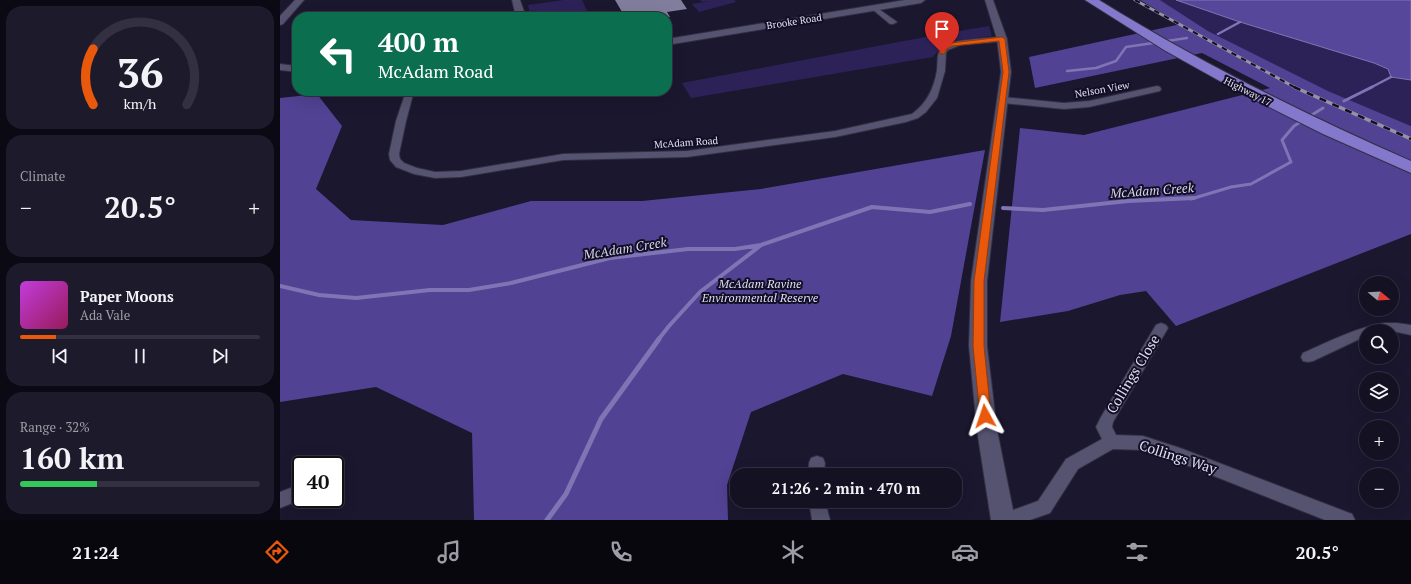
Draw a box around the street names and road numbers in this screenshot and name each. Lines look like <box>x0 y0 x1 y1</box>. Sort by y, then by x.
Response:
street label: Brooke Road <box>765 11 823 32</box>
street label: Highway 17 <box>1222 74 1274 109</box>
street label: Nelson View <box>1074 78 1131 101</box>
street label: McAdam Road <box>654 134 719 151</box>
street label: Collings Close <box>1102 331 1163 416</box>
street label: Collings Way <box>1137 435 1220 478</box>

